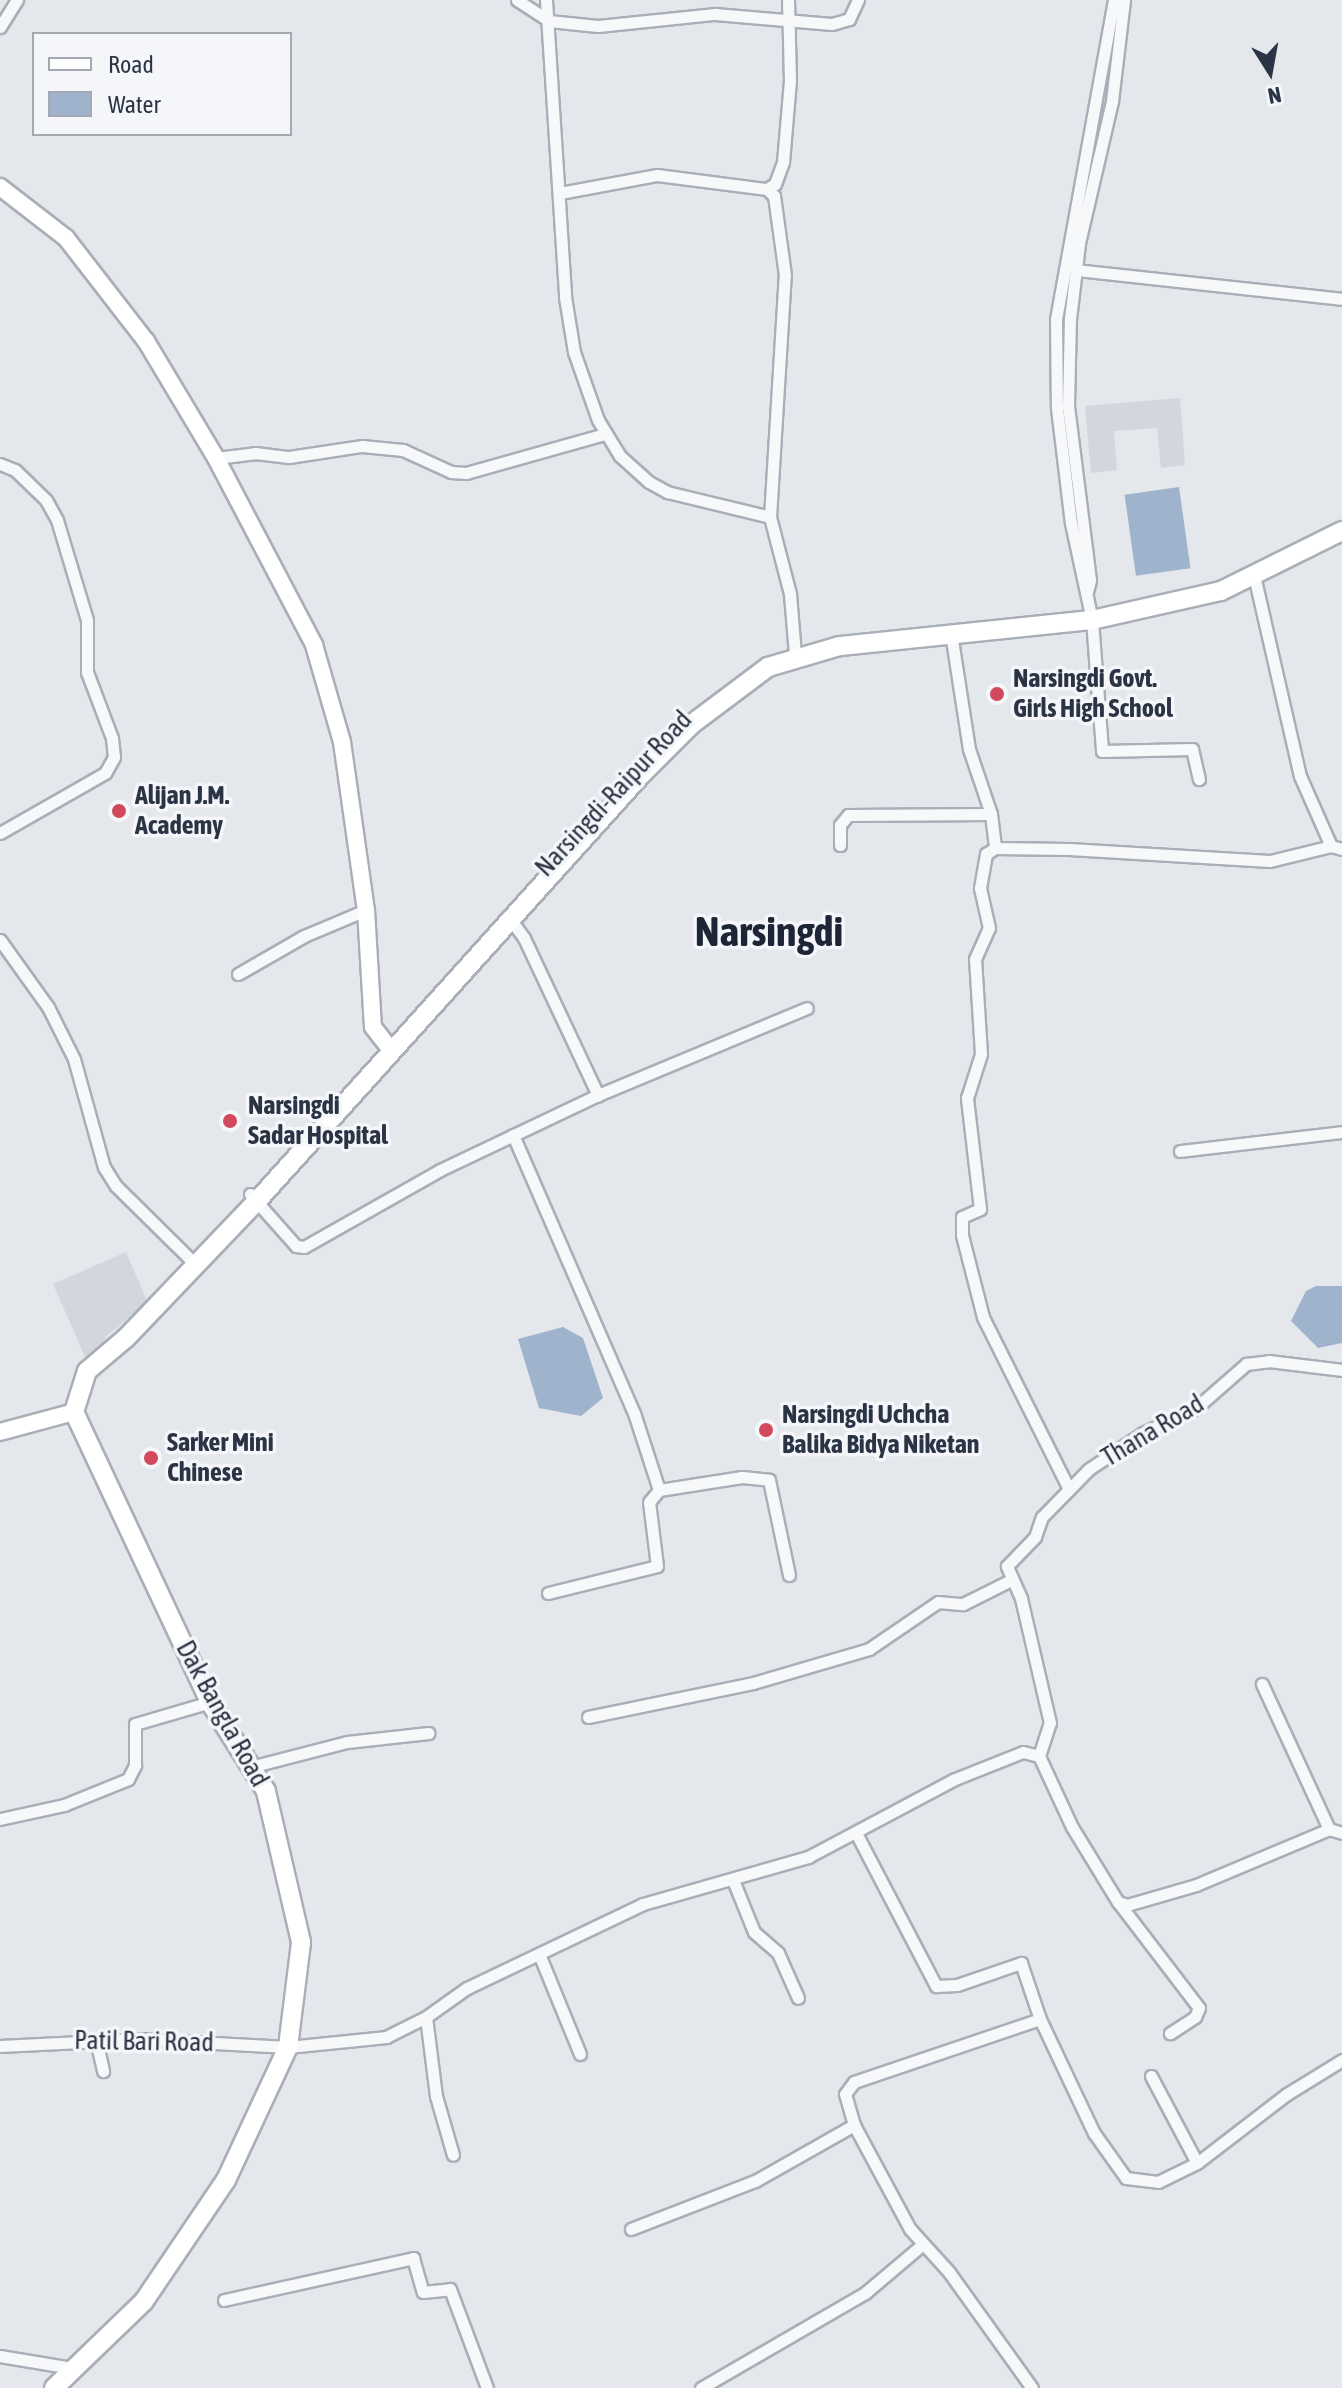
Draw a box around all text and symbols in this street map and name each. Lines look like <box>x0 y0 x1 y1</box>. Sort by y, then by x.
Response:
legend <box>32 32 292 136</box>
north arrow <box>1230 32 1310 112</box>
text: Road <box>108 51 154 78</box>
text: N <box>1266 82 1283 110</box>
text: Water <box>108 91 161 118</box>
place label: Narsingdi Govt. Girls High School <box>1013 663 1173 724</box>
marker: Narsingdi Govt. Girls High School <box>988 685 1006 703</box>
street label: Narsingdi-Raipur Road <box>529 705 699 883</box>
place label: Alijan J.M. Academy <box>135 780 229 842</box>
marker: Alijan J.M. Academy <box>110 802 128 820</box>
district label: Narsingdi <box>695 906 843 956</box>
place label: Narsingdi Sadar Hospital <box>248 1090 388 1152</box>
marker: Narsingdi Sadar Hospital <box>219 1110 241 1132</box>
street label: Thana Road <box>1096 1388 1210 1474</box>
place label: Narsingdi Uchcha Balika Bidya Niketan <box>782 1399 979 1460</box>
marker: Narsingdi Uchcha Balika Bidya Niketan <box>757 1421 775 1439</box>
place label: Sarker Mini Chinese <box>167 1427 274 1488</box>
marker: Sarker Mini Chinese <box>142 1449 160 1467</box>
street label: Dak Bangla Road <box>169 1636 275 1792</box>
street label: Patil Bari Road <box>74 2025 214 2059</box>

